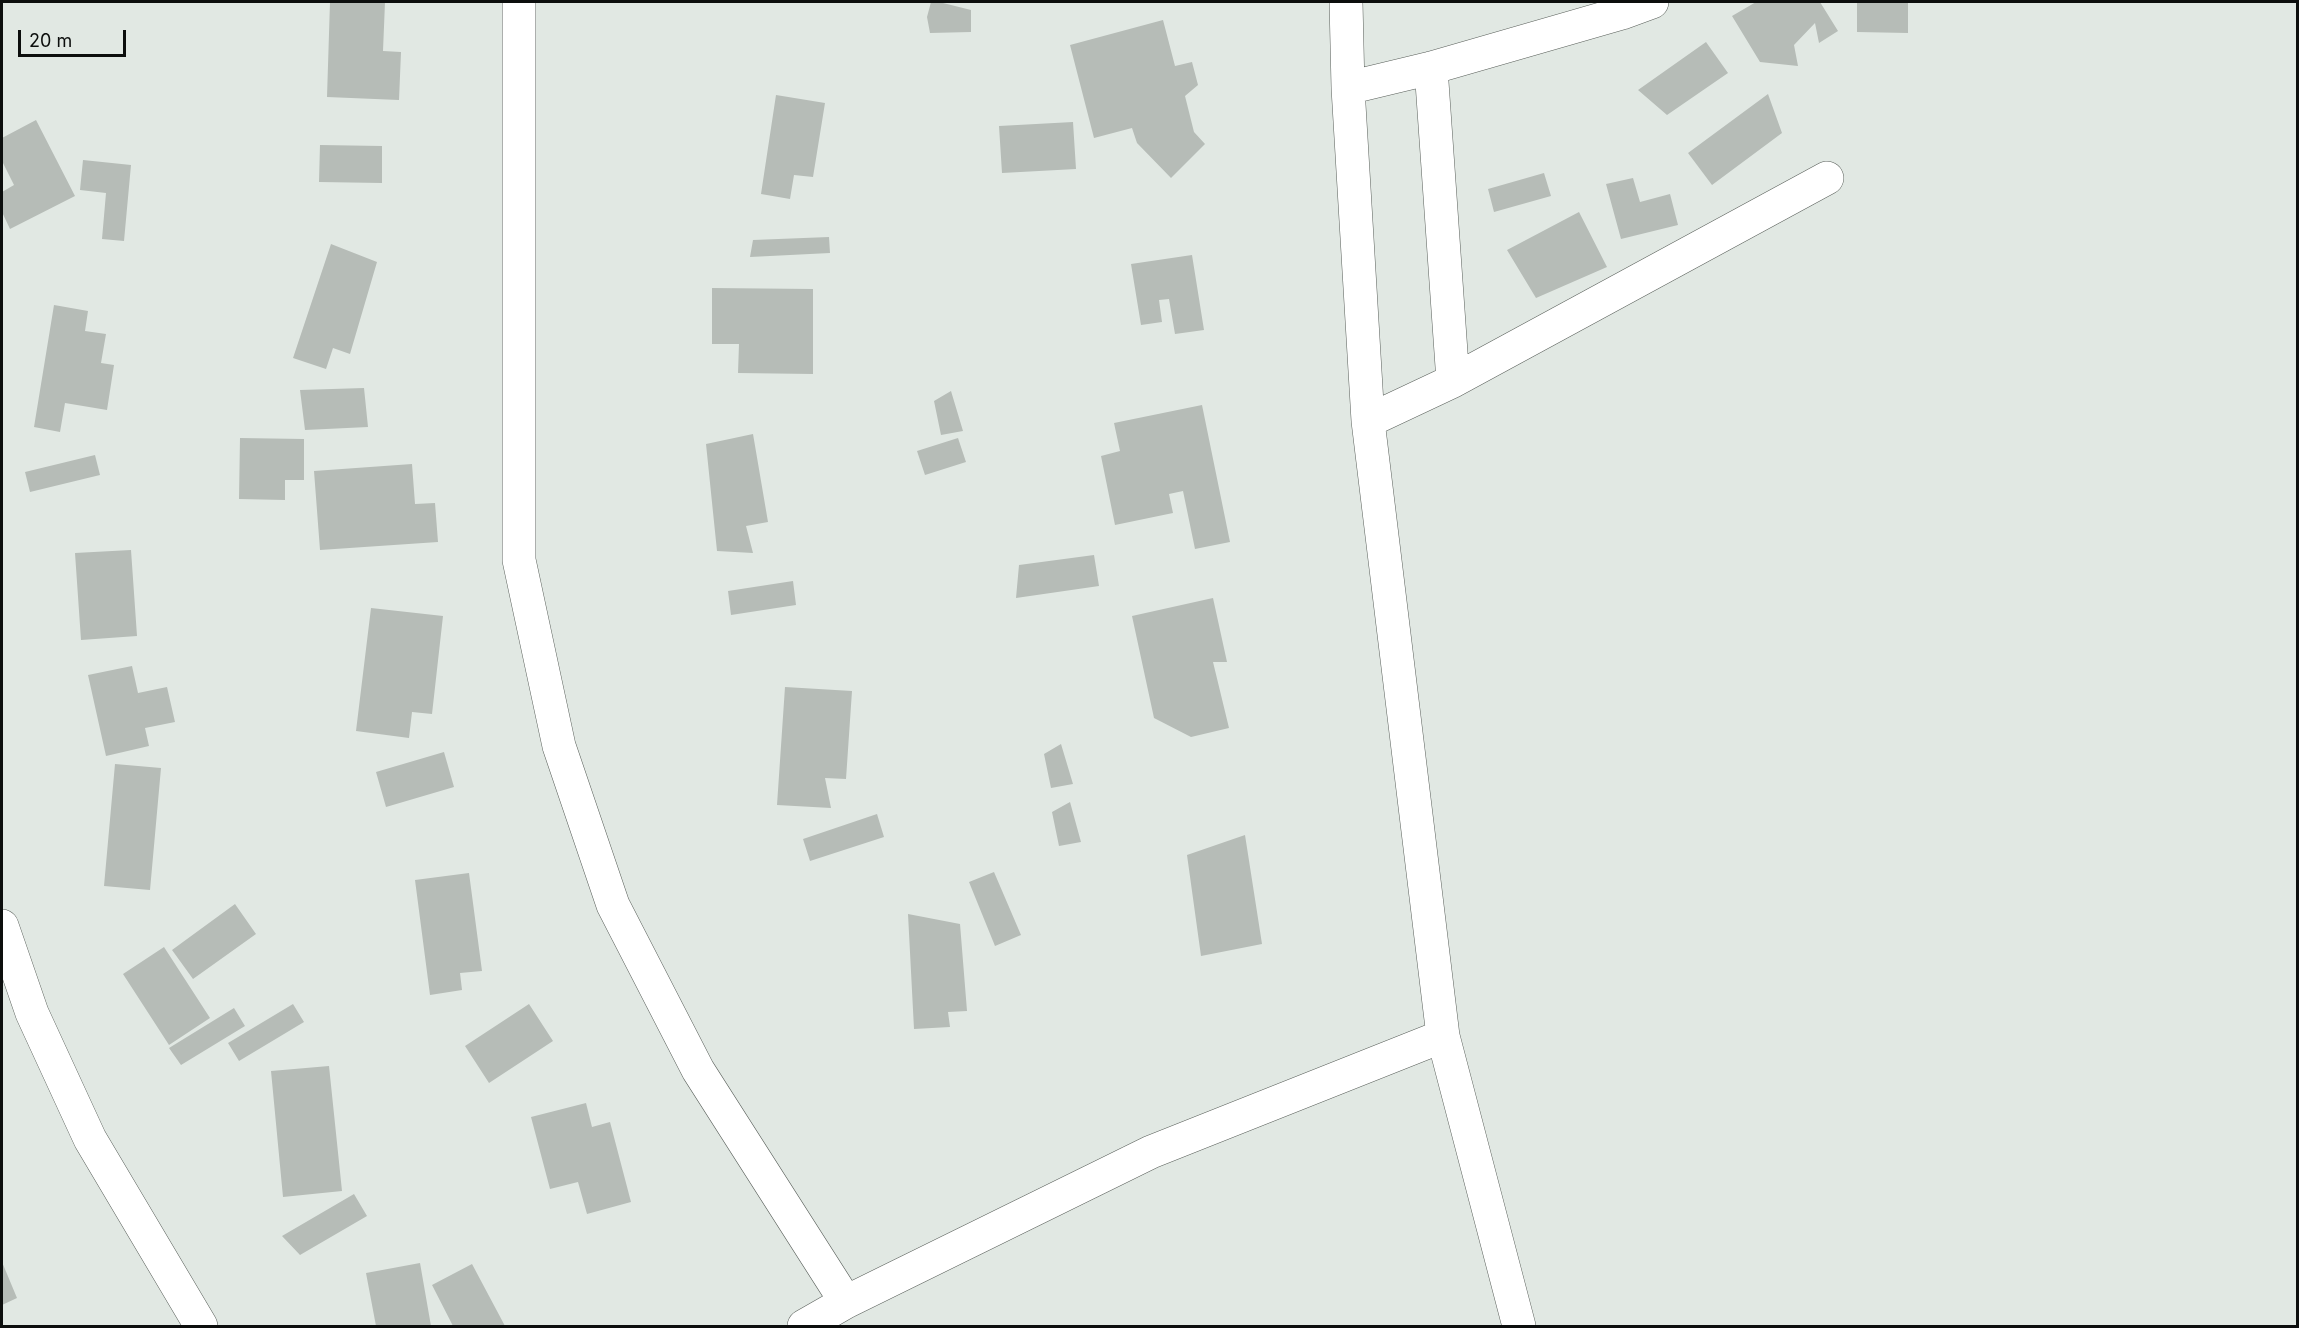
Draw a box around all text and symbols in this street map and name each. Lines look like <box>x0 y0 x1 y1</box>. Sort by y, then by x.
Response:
scale bar <box>21 18 129 56</box>
text: 20 m <box>29 30 72 51</box>

